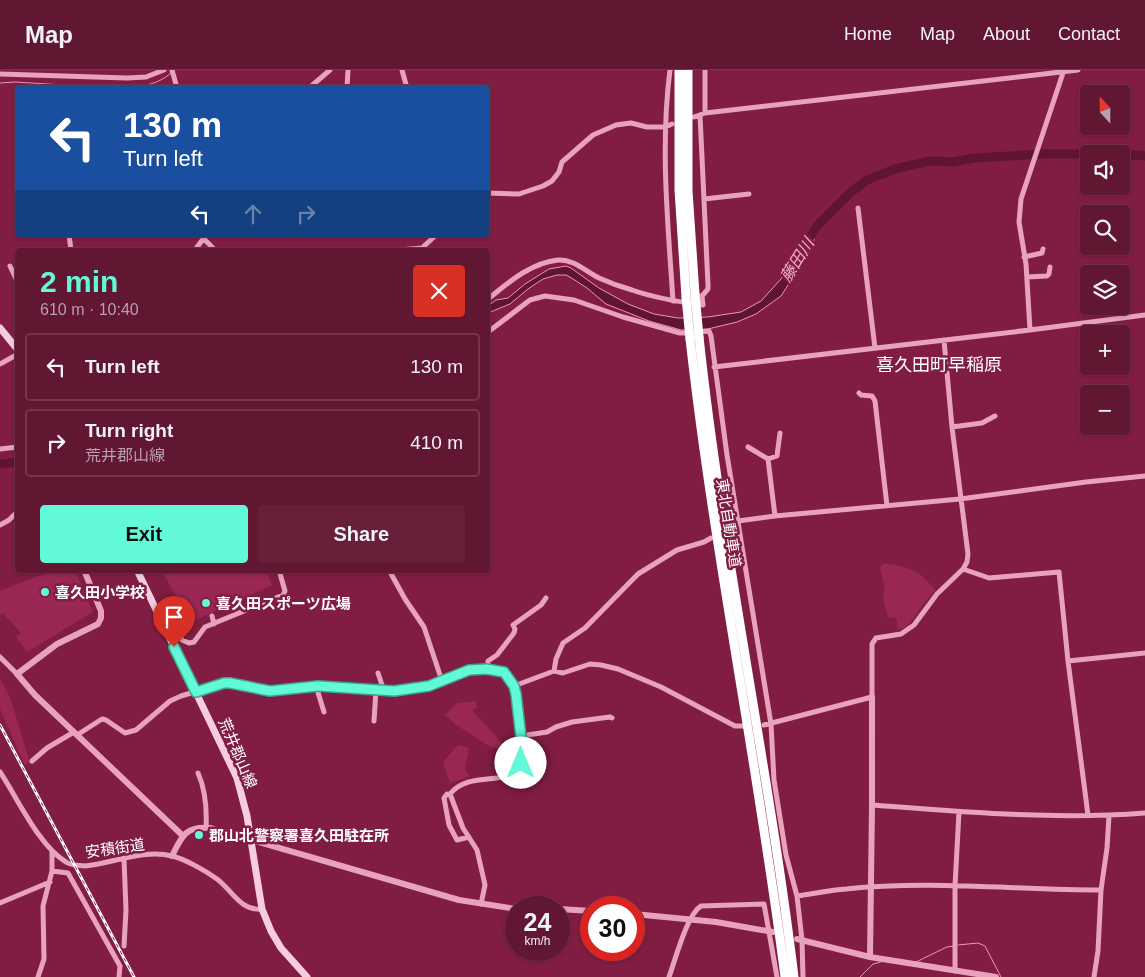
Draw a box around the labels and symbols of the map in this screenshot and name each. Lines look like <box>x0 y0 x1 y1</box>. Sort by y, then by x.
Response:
north arrow <box>1080 85 1130 135</box>
water label: 藤田川 <box>777 233 818 285</box>
district label: 喜久田町早稲原 <box>876 355 1002 375</box>
street label: 東北自動車道 <box>714 477 744 569</box>
place label: 喜久田小学校 <box>55 584 145 601</box>
marker: 喜久田小学校 <box>39 586 51 598</box>
place label: 喜久田スポーツ広場 <box>216 595 351 612</box>
pin <box>153 596 195 647</box>
marker: 喜久田スポーツ広場 <box>200 597 212 609</box>
street label: 荒井郡山線 <box>216 715 260 791</box>
position arrow <box>494 736 546 788</box>
place label: 郡山北警察署喜久田駐在所 <box>209 827 389 844</box>
marker: 郡山北警察署喜久田駐在所 <box>193 829 205 841</box>
street label: 安積街道 <box>84 835 146 861</box>
speed limit sign: 30 <box>580 896 645 961</box>

